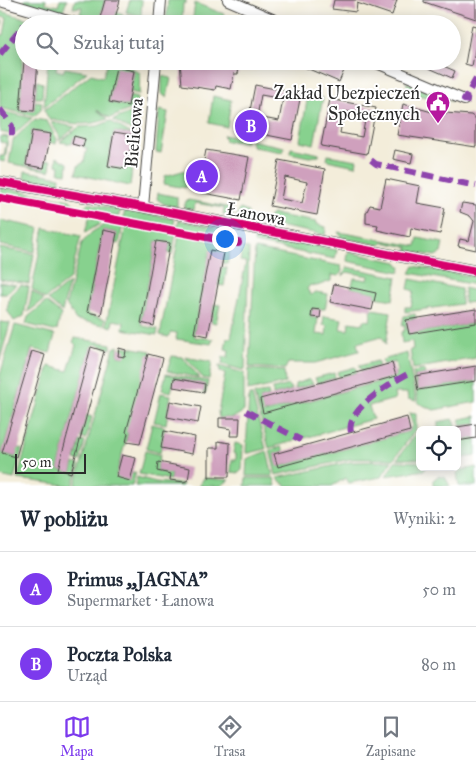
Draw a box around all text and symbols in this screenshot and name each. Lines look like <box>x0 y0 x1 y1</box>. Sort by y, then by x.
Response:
search box <box>15 15 461 70</box>
icon: search <box>33 29 61 57</box>
text: Szukaj tutaj <box>73 31 165 54</box>
place label: Zakład Ubezpieczeń Społecznych <box>274 82 420 125</box>
public building icon: Zakład Ubezpieczeń Społecznych <box>425 90 451 124</box>
street label: Bielicowa <box>120 97 148 169</box>
pin: B <box>235 107 267 145</box>
pin: A <box>186 157 218 195</box>
street label: Łanowa <box>225 198 287 231</box>
your location <box>212 226 238 252</box>
map controls <box>416 426 461 471</box>
button: locate <box>416 426 461 471</box>
scale bar <box>15 451 86 474</box>
text: 50 m <box>22 454 51 471</box>
text: W pobliżu <box>20 506 108 532</box>
text: Wyniki: 2 <box>393 509 456 528</box>
text: Primus ,,JAGNA" <box>67 568 208 591</box>
text: A <box>31 580 41 599</box>
text: 50 m <box>422 580 456 599</box>
text: Supermarket · Łanowa <box>67 591 214 610</box>
text: Poczta Polska <box>67 643 172 666</box>
text: B <box>31 655 41 674</box>
text: 80 m <box>421 655 456 674</box>
text: Urząd <box>67 666 107 685</box>
tab: Mapa <box>60 713 93 760</box>
tab: Trasa <box>214 713 245 760</box>
tab: Zapisane <box>366 713 416 760</box>

